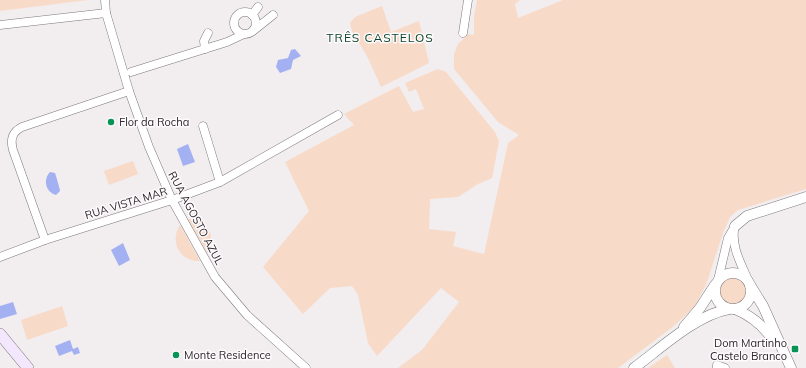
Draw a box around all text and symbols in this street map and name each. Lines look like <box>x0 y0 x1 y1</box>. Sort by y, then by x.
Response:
district label: TRÊS CASTELOS <box>326 30 434 45</box>
place label: Flor da Rocha <box>119 115 189 129</box>
marker: Flor da Rocha <box>106 117 116 127</box>
street label: RUA AGOSTO AZUL <box>165 169 227 267</box>
street label: RUA VISTA MAR <box>83 184 169 222</box>
place label: Dom Martinho Castelo Branco <box>710 336 787 363</box>
marker: Dom Martinho Castelo Branco <box>790 344 800 354</box>
place label: Monte Residence <box>184 348 271 362</box>
marker: Monte Residence <box>171 350 181 360</box>

